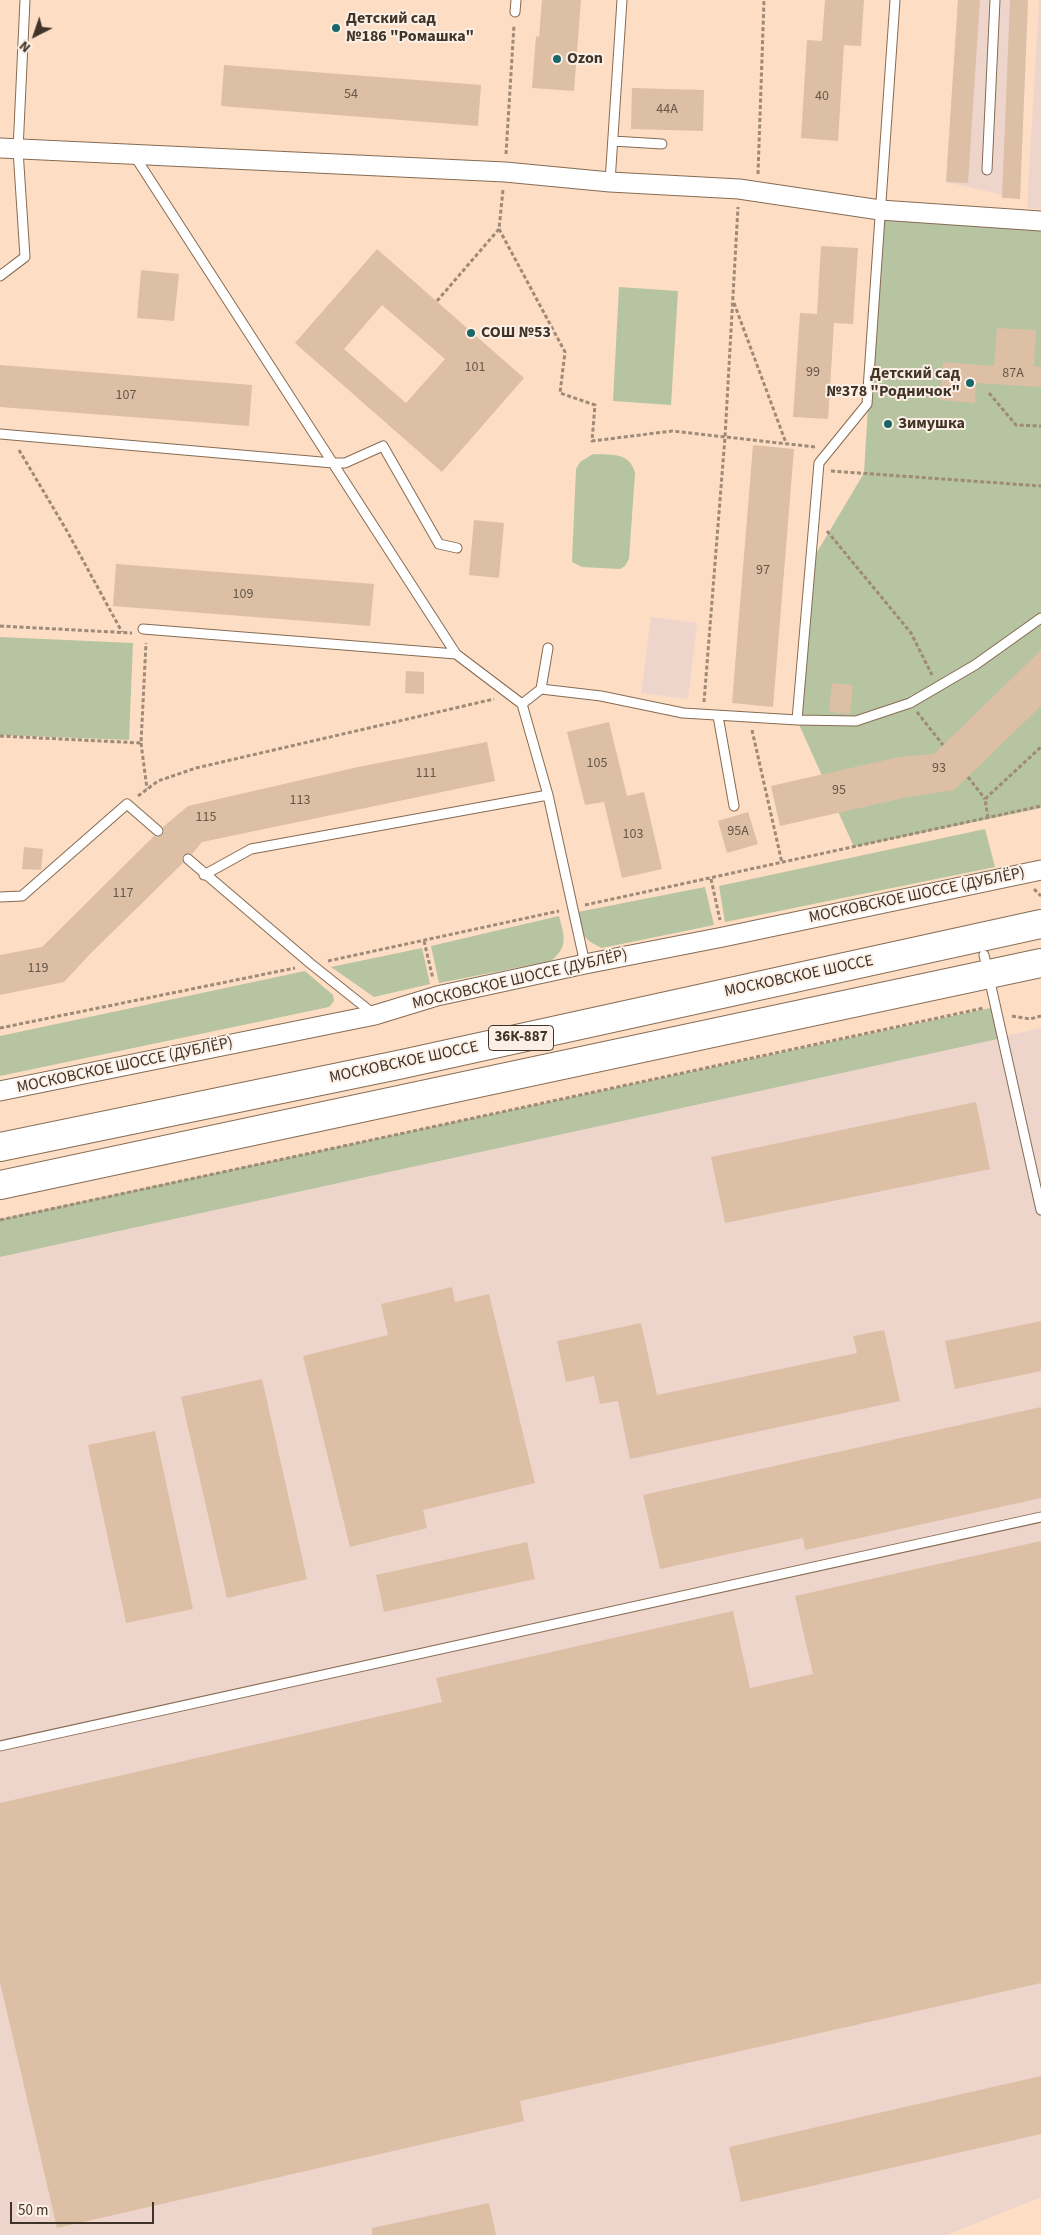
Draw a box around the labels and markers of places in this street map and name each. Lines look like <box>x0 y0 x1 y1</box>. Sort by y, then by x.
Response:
place label: Детский сад №186 "Ромашка" <box>346 9 474 47</box>
marker: Детский сад №186 "Ромашка" <box>330 22 342 34</box>
place label: Ozon <box>567 49 603 69</box>
marker: Ozon <box>551 53 563 65</box>
place label: СОШ №53 <box>481 323 551 343</box>
marker: СОШ №53 <box>465 327 477 339</box>
place label: Детский сад №378 "Родничок" <box>826 364 960 402</box>
marker: Детский сад №378 "Родничок" <box>964 377 976 389</box>
place label: Зимушка <box>898 414 965 434</box>
marker: Зимушка <box>882 418 894 430</box>

